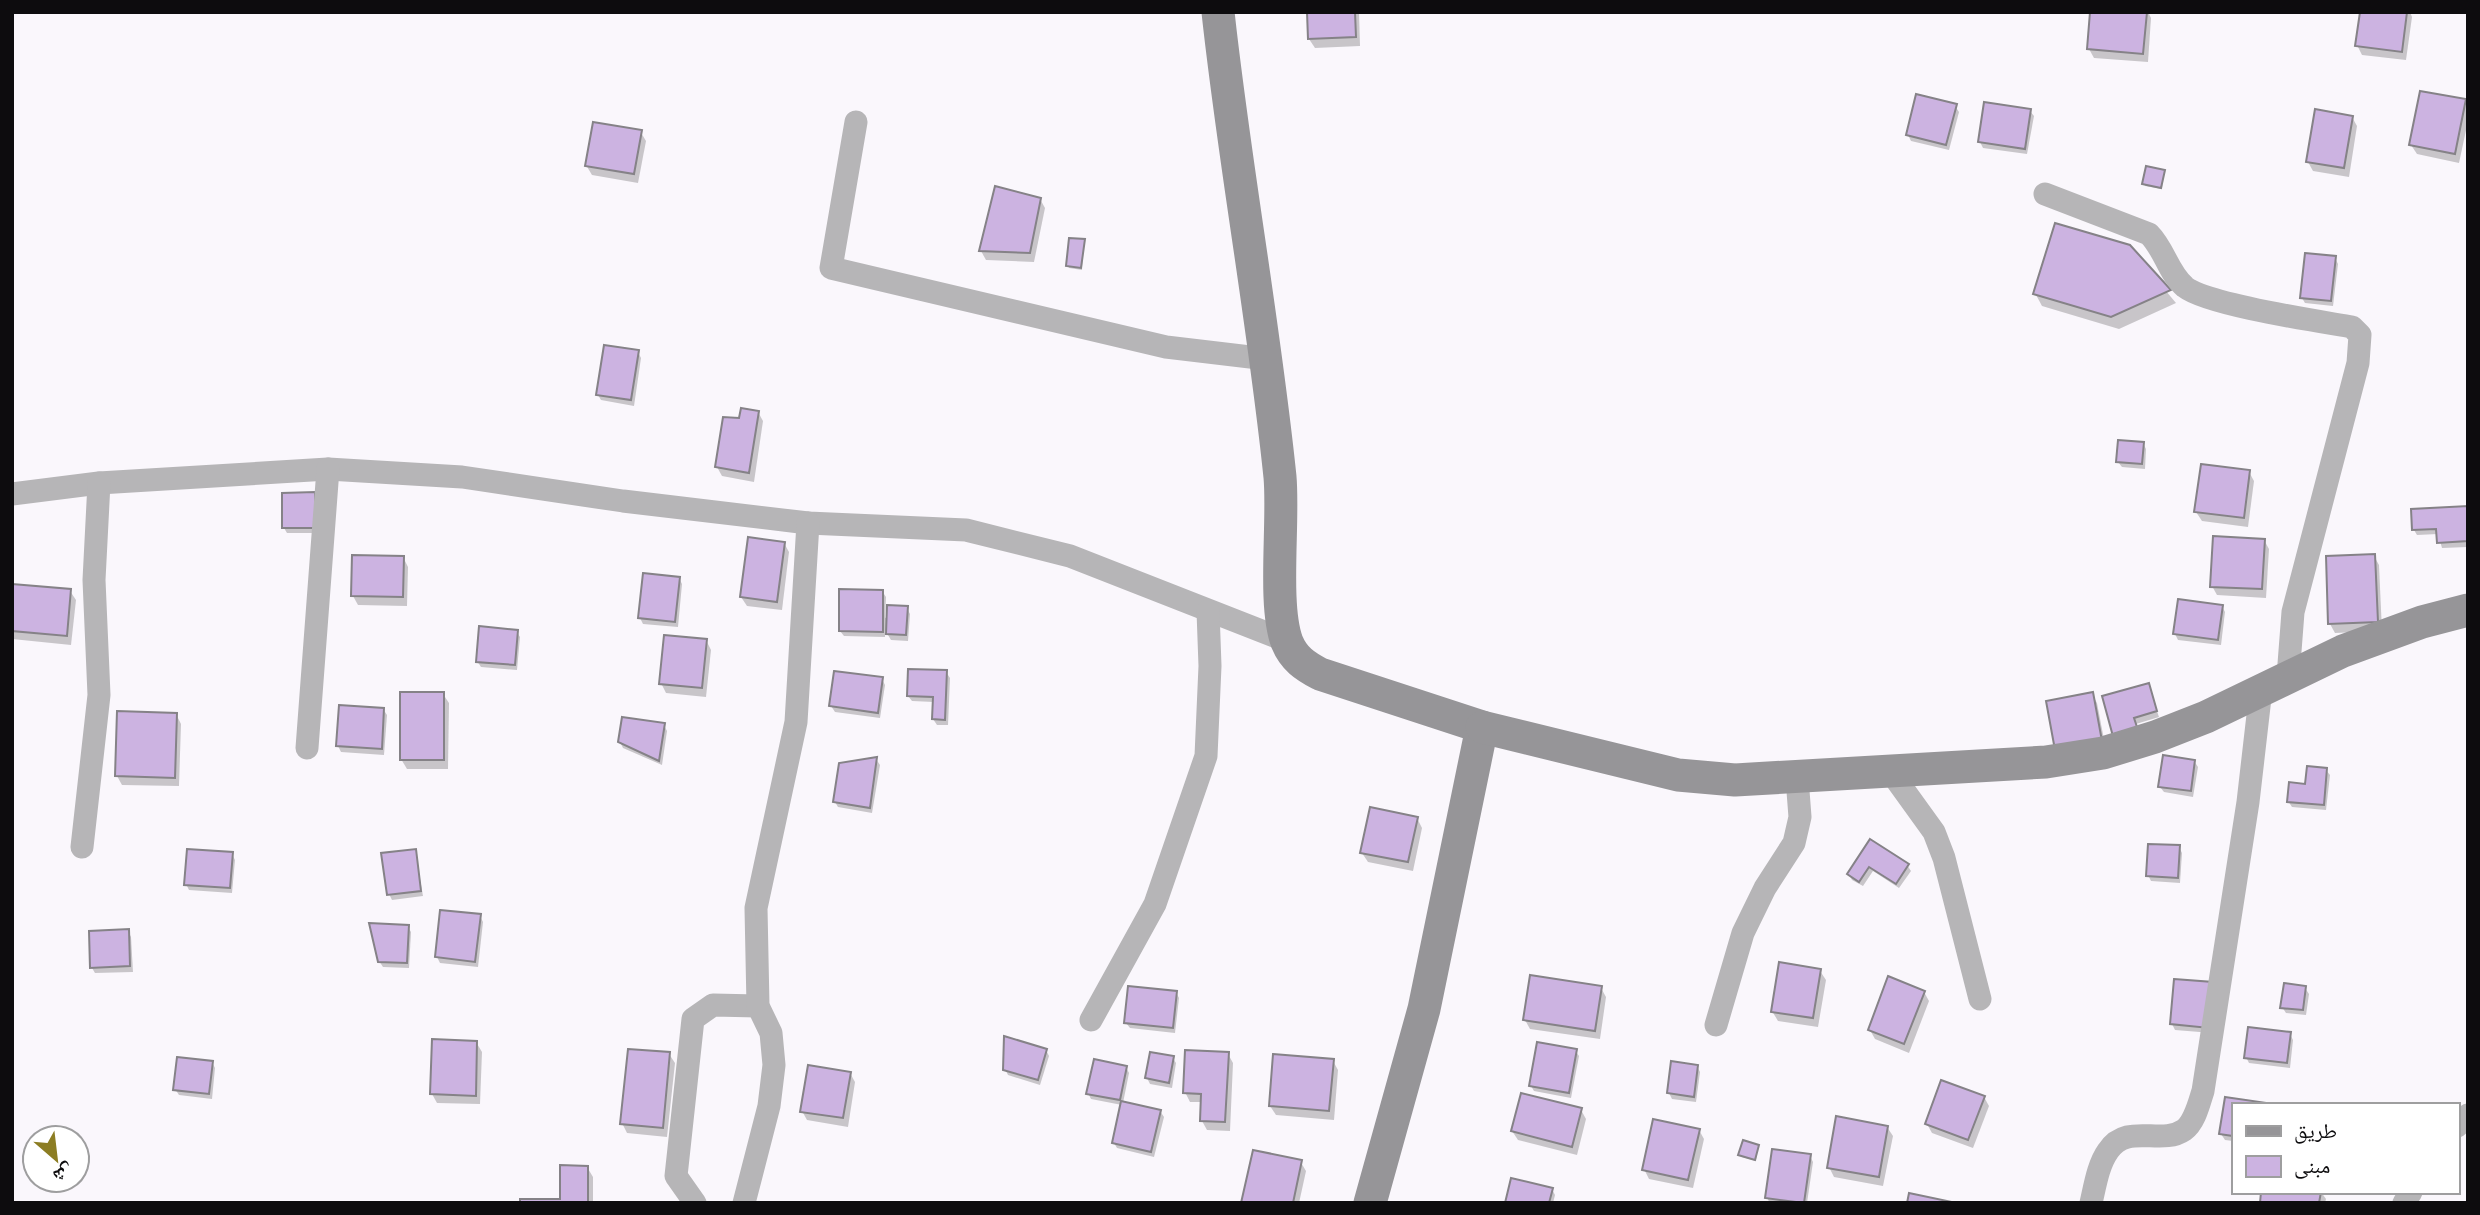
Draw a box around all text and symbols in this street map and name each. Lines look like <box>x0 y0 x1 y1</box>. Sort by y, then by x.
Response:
legend <box>2232 1103 2459 1194</box>
text: طريق <box>2294 1116 2337 1146</box>
north arrow <box>21 1124 91 1194</box>
text: مبنى <box>2294 1151 2330 1181</box>
text: ش <box>49 1157 79 1190</box>

